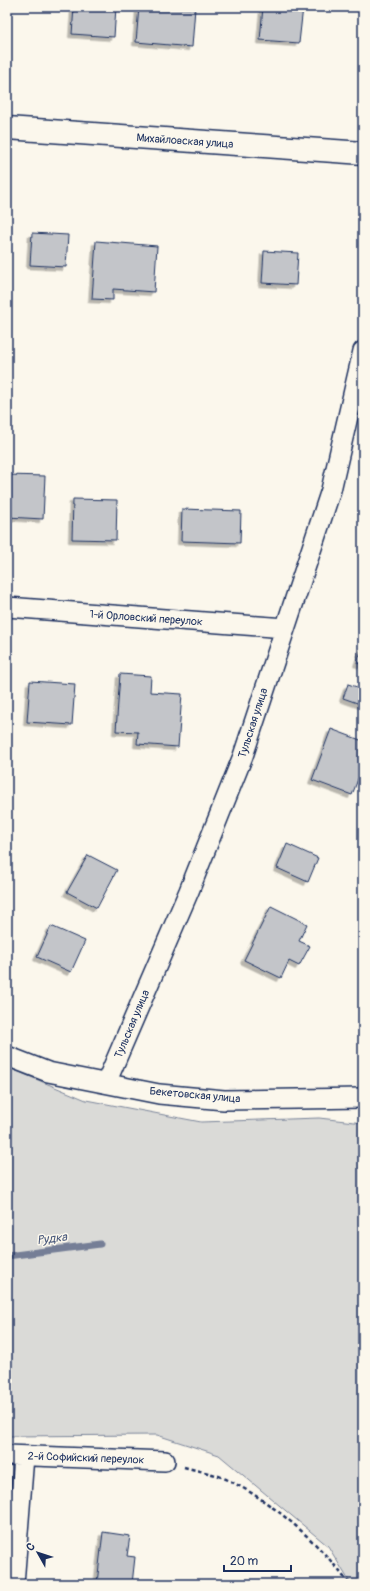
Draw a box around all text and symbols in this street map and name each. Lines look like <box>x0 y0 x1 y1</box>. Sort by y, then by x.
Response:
street label: Михайловская улица <box>136 131 234 151</box>
street label: 1-й Орловский переулок <box>89 608 203 628</box>
street label: Тульская улица <box>236 686 270 760</box>
street label: Тульская улица <box>112 988 152 1060</box>
street label: Бекетовская улица <box>149 1085 241 1105</box>
water label: Рудка <box>36 1230 69 1248</box>
street label: 2-й Софийский переулок <box>27 1449 145 1467</box>
north arrow <box>18 1533 58 1573</box>
text: С <box>23 1540 38 1554</box>
scale bar <box>224 1547 291 1573</box>
text: 20 m <box>230 1554 259 1569</box>

